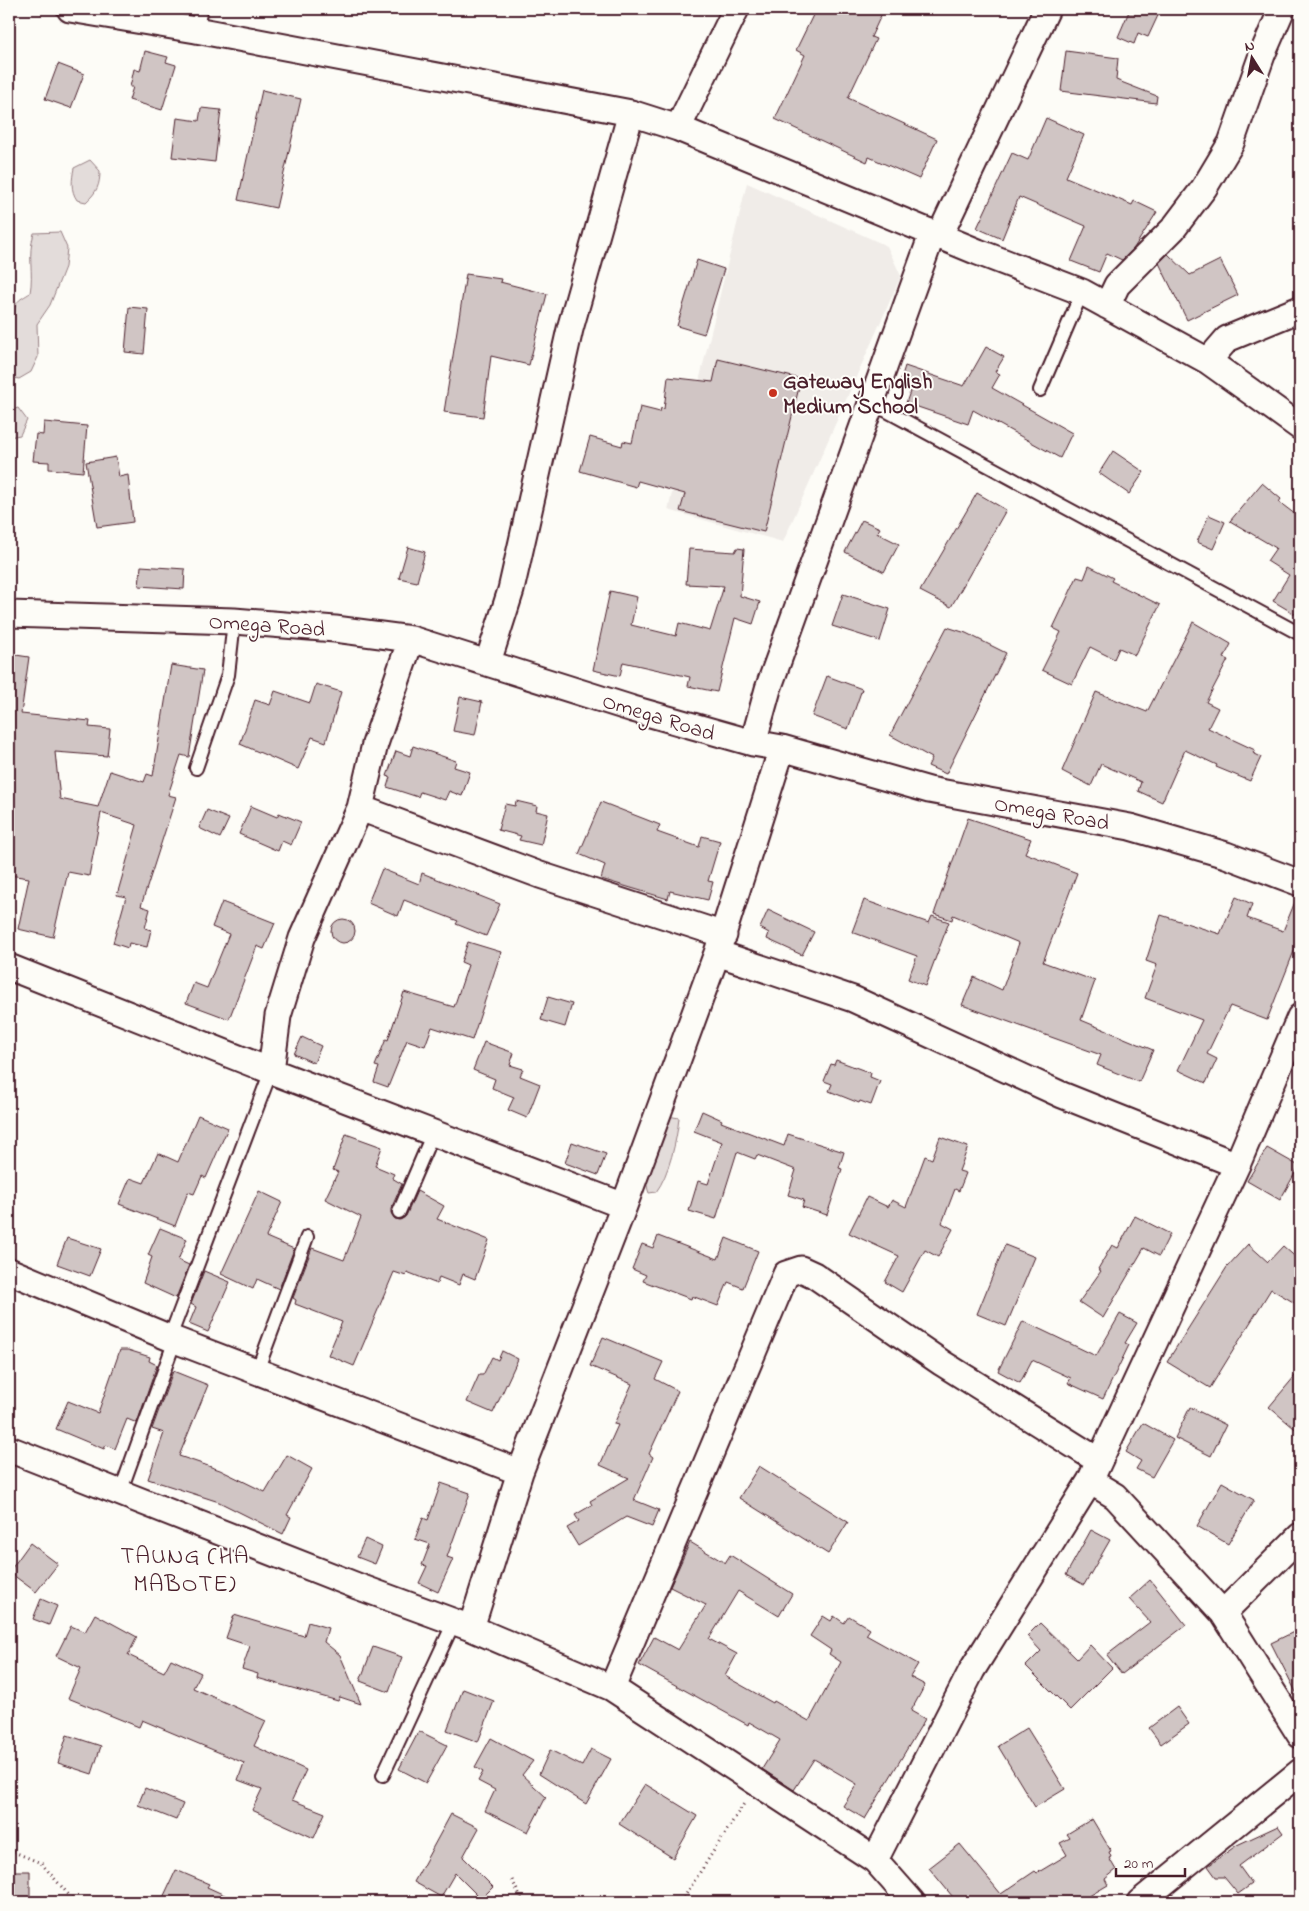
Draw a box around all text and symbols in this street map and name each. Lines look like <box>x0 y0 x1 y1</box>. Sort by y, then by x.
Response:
north arrow <box>1226 32 1276 82</box>
text: N <box>1243 36 1256 58</box>
place label: Gateway English Medium School <box>783 367 932 424</box>
marker: Gateway English Medium School <box>767 387 779 399</box>
street label: Omega Road <box>207 607 326 648</box>
street label: Omega Road <box>597 687 719 752</box>
street label: Omega Road <box>991 789 1112 842</box>
district label: TAUNG (HA MABOTE) <box>121 1540 249 1603</box>
scale bar <box>1116 1846 1185 1878</box>
text: 20 m <box>1124 1853 1154 1875</box>

